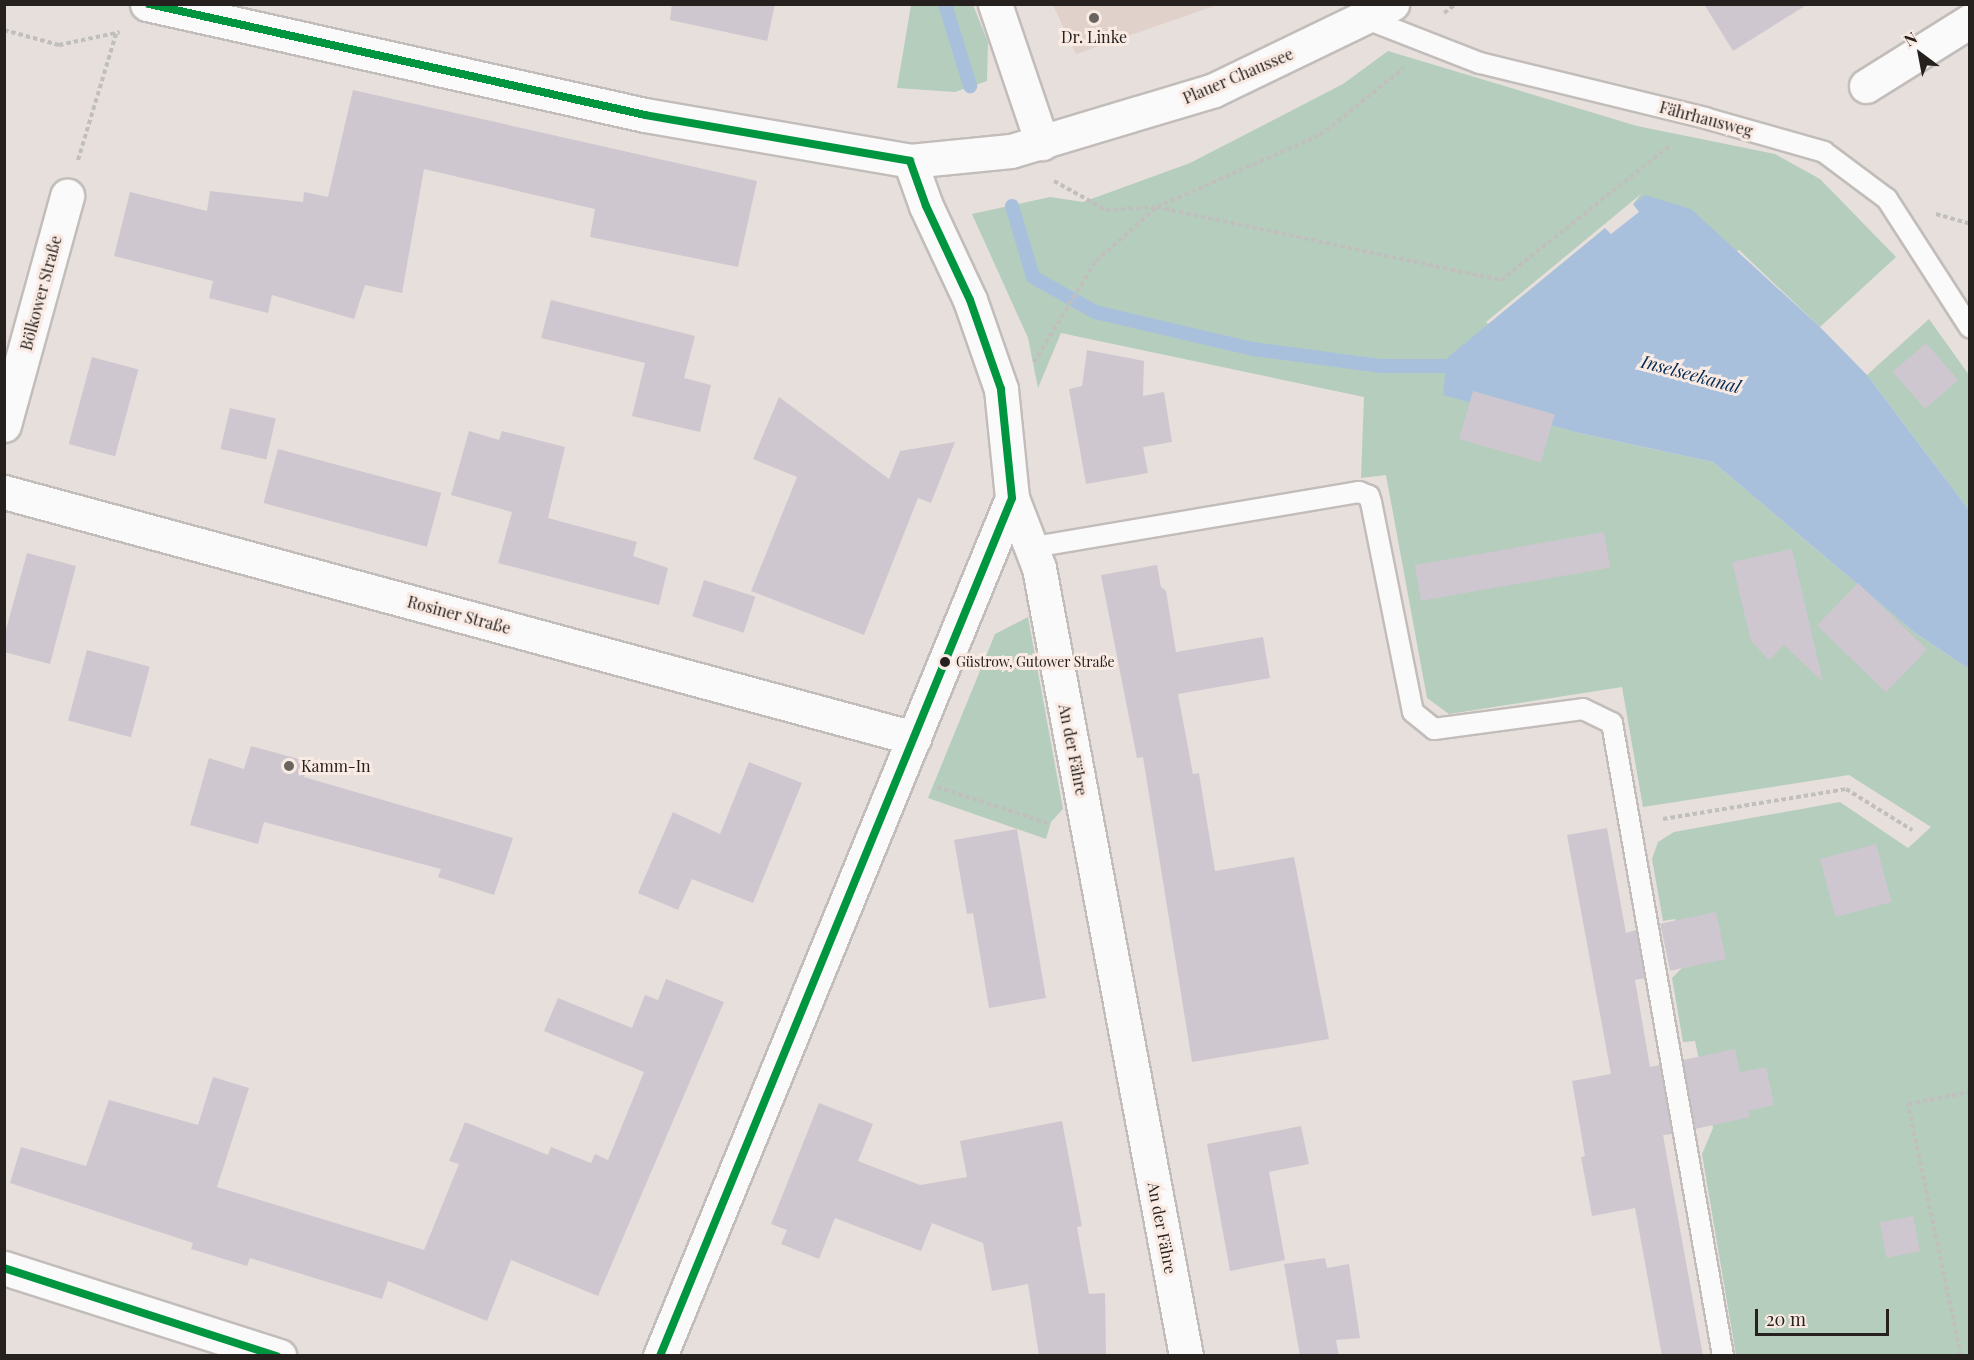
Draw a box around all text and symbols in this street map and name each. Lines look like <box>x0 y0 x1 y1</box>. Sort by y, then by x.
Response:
marker: Dr. Linke <box>1087 11 1101 25</box>
north arrow <box>1890 24 1950 84</box>
text: N <box>1900 26 1921 50</box>
place label: Dr. Linke <box>1061 27 1127 47</box>
street label: Plauer Chaussee <box>1180 44 1296 108</box>
street label: Fährhausweg <box>1657 97 1755 141</box>
street label: Bölkower Straße <box>16 233 66 353</box>
water label: Inselseekanal <box>1639 350 1743 398</box>
street label: Rosiner Straße <box>405 592 513 638</box>
place label: Güstrow, Gutower Straße <box>956 654 1115 670</box>
marker: Güstrow, Gutower Straße <box>939 656 951 668</box>
street label: An der Fähre <box>1055 702 1091 798</box>
place label: Kamm-In <box>301 756 371 776</box>
marker: Kamm-In <box>282 759 296 773</box>
street label: An der Fähre <box>1144 1180 1180 1276</box>
scale bar <box>1758 1297 1892 1335</box>
text: 20 m <box>1766 1307 1806 1331</box>

